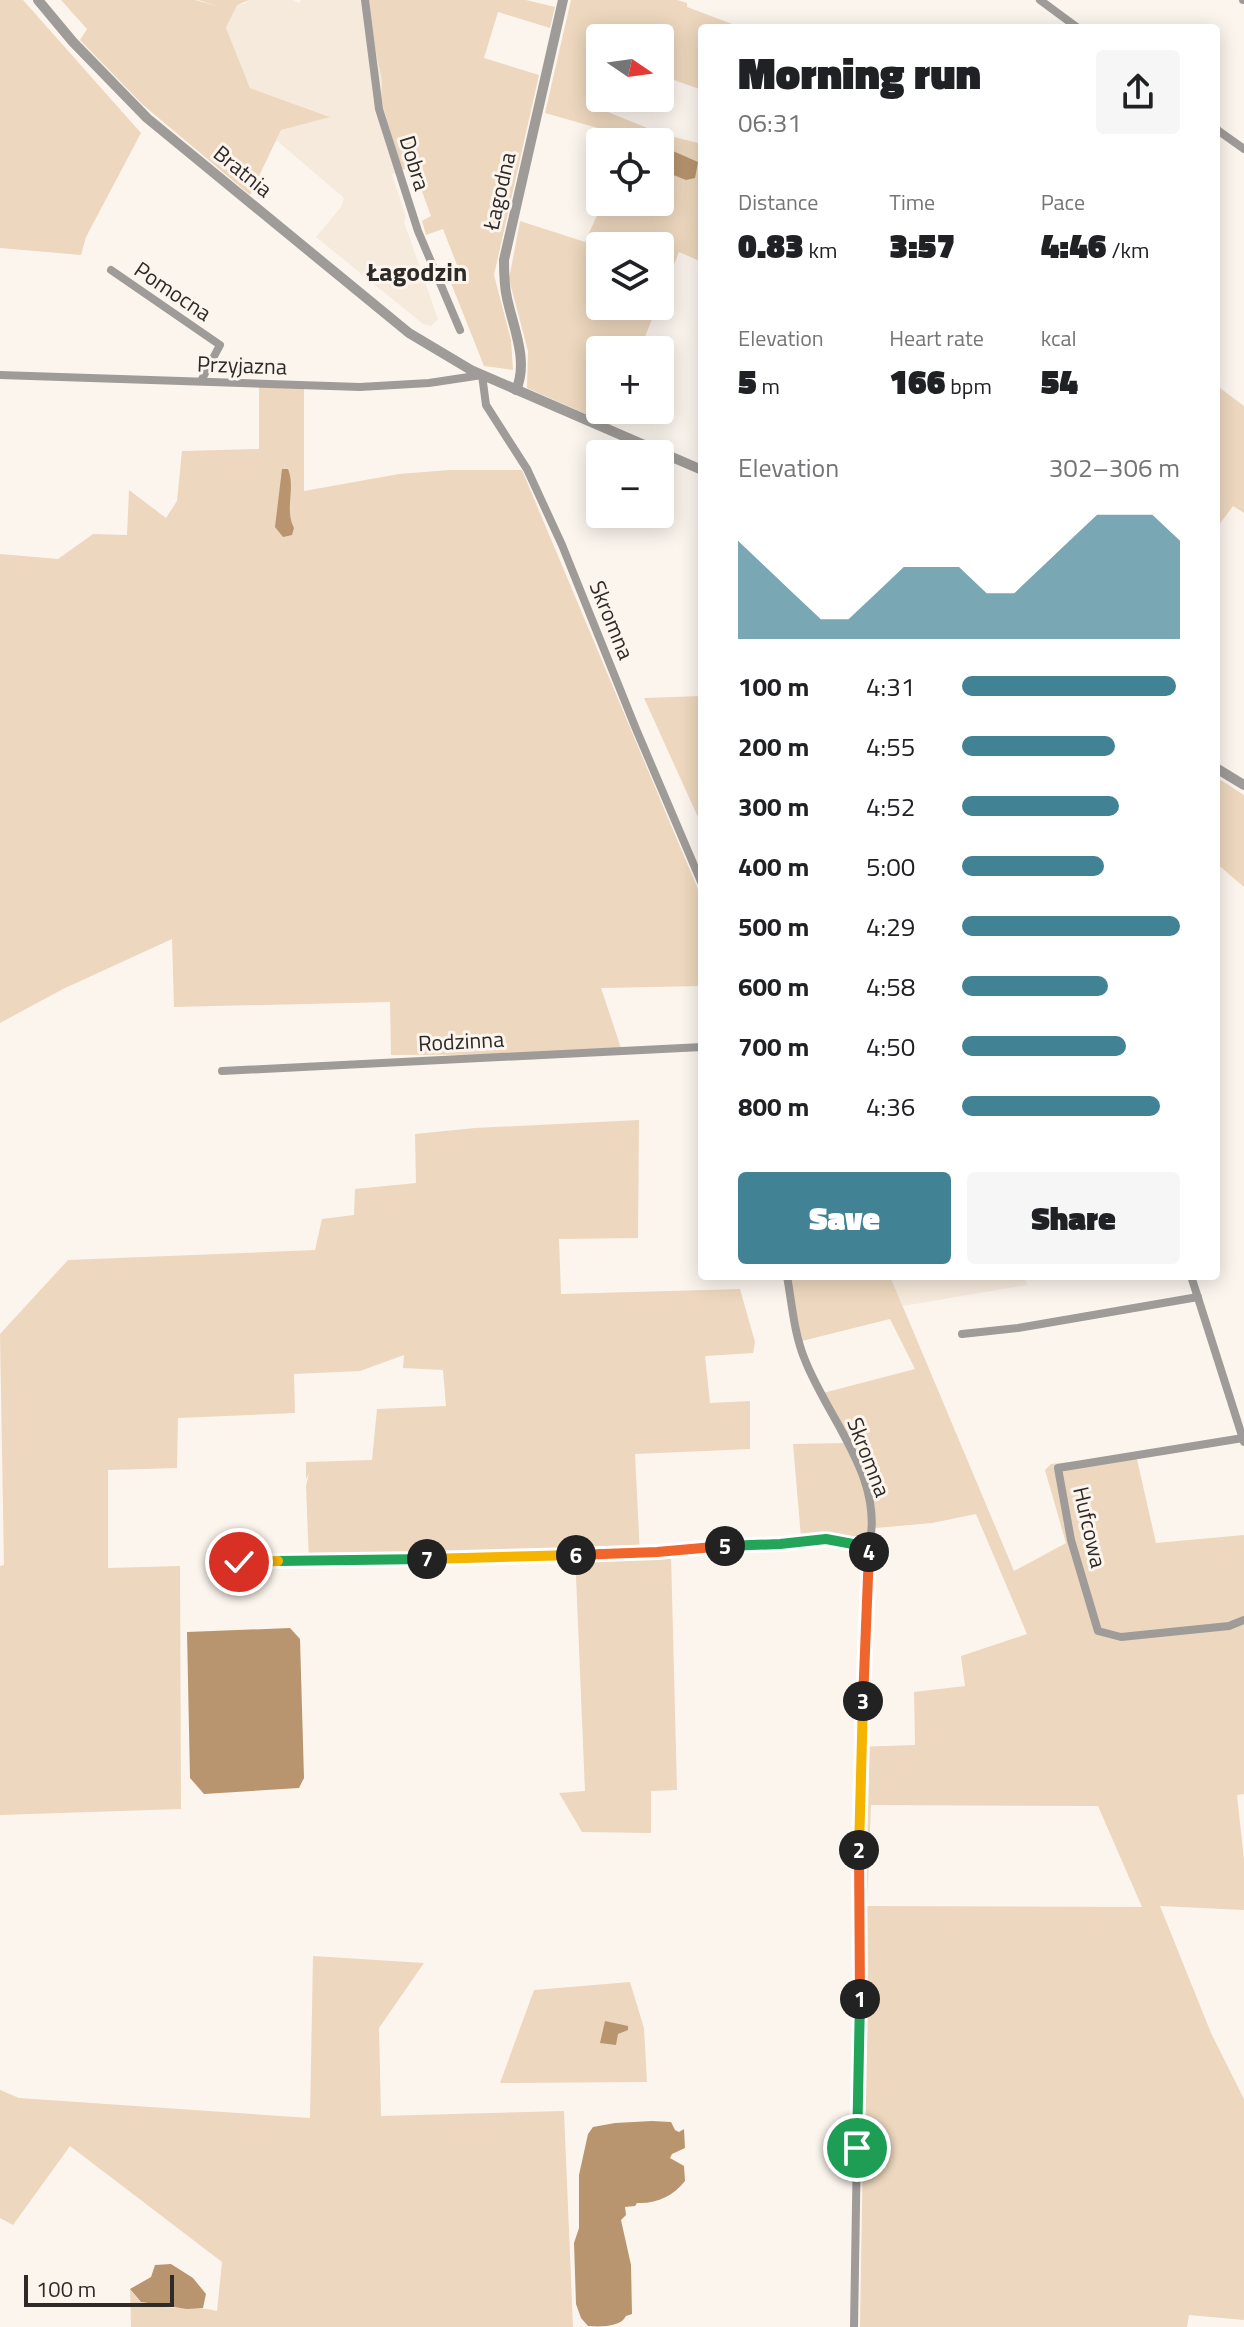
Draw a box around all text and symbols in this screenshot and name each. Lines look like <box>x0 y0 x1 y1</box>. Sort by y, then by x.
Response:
north arrow <box>586 24 674 112</box>
map controls <box>586 24 674 528</box>
text: Morning run <box>738 39 981 106</box>
button: share <box>1096 50 1180 134</box>
text: 06:31 <box>738 103 802 142</box>
button: locate <box>586 128 674 216</box>
street label: Dobra <box>391 131 439 195</box>
street label: Bratnia <box>206 137 280 205</box>
street label: Łagodna <box>473 149 524 234</box>
text: Distance <box>738 185 818 219</box>
text: Time <box>889 185 935 219</box>
text: Pace <box>1041 185 1085 219</box>
text: 0.83 <box>738 219 804 271</box>
text: 3:57 <box>889 219 955 271</box>
text: 4:46 <box>1041 219 1107 271</box>
button: layers <box>586 232 674 320</box>
text: km <box>804 233 837 267</box>
text: /km <box>1107 233 1149 267</box>
district label: Łagodzin <box>366 252 467 291</box>
street label: Pomocna <box>127 253 219 329</box>
text: Elevation <box>738 321 824 355</box>
text: Heart rate <box>889 321 984 355</box>
text: kcal <box>1041 321 1077 355</box>
button: + <box>586 336 674 424</box>
street label: Przyjazna <box>196 346 288 384</box>
text: 5 <box>738 355 757 407</box>
text: 166 <box>889 355 945 407</box>
text: 54 <box>1041 355 1078 407</box>
text: m <box>757 369 780 403</box>
text: bpm <box>945 369 992 403</box>
button: − <box>586 440 674 528</box>
text: Elevation <box>738 448 839 487</box>
text: 302–306 m <box>1049 448 1180 487</box>
street label: Skromna <box>581 575 643 665</box>
text: 100 m <box>738 667 809 706</box>
text: 4:31 <box>866 667 915 706</box>
text: 200 m <box>738 727 809 766</box>
text: 4:55 <box>866 727 915 766</box>
text: 300 m <box>738 787 809 826</box>
text: 4:52 <box>866 787 915 826</box>
text: 400 m <box>738 847 809 886</box>
text: 5:00 <box>866 847 915 886</box>
text: 500 m <box>738 907 809 946</box>
text: 4:29 <box>866 907 915 946</box>
text: 600 m <box>738 967 809 1006</box>
text: 4:58 <box>866 967 915 1006</box>
street label: Rodzinna <box>417 1022 505 1060</box>
text: 700 m <box>738 1027 809 1066</box>
text: 4:50 <box>866 1027 915 1066</box>
text: 800 m <box>738 1087 809 1126</box>
text: 4:36 <box>866 1087 915 1126</box>
button: Save <box>738 1172 951 1264</box>
button: Share <box>967 1172 1180 1264</box>
street label: Skromna <box>838 1412 900 1502</box>
street label: Hufcowa <box>1064 1483 1116 1571</box>
pin: 5 <box>705 1526 745 1566</box>
pin <box>205 1528 273 1596</box>
text: 5 <box>719 1529 731 1563</box>
pin: 4 <box>849 1532 889 1572</box>
pin: 6 <box>556 1535 596 1575</box>
text: 4 <box>863 1535 875 1569</box>
text: 6 <box>570 1538 582 1572</box>
pin: 7 <box>407 1539 447 1579</box>
icon: check <box>217 1540 261 1584</box>
text: 7 <box>421 1542 433 1576</box>
pin: 3 <box>843 1681 883 1721</box>
text: 3 <box>857 1684 869 1718</box>
pin: 2 <box>839 1830 879 1870</box>
text: 2 <box>853 1833 865 1867</box>
pin: 1 <box>840 1979 880 2019</box>
text: 1 <box>854 1982 866 2016</box>
pin <box>823 2114 891 2182</box>
icon: arrive <box>835 2126 879 2170</box>
scale bar <box>24 2271 174 2307</box>
text: 100 m <box>36 2272 96 2306</box>

